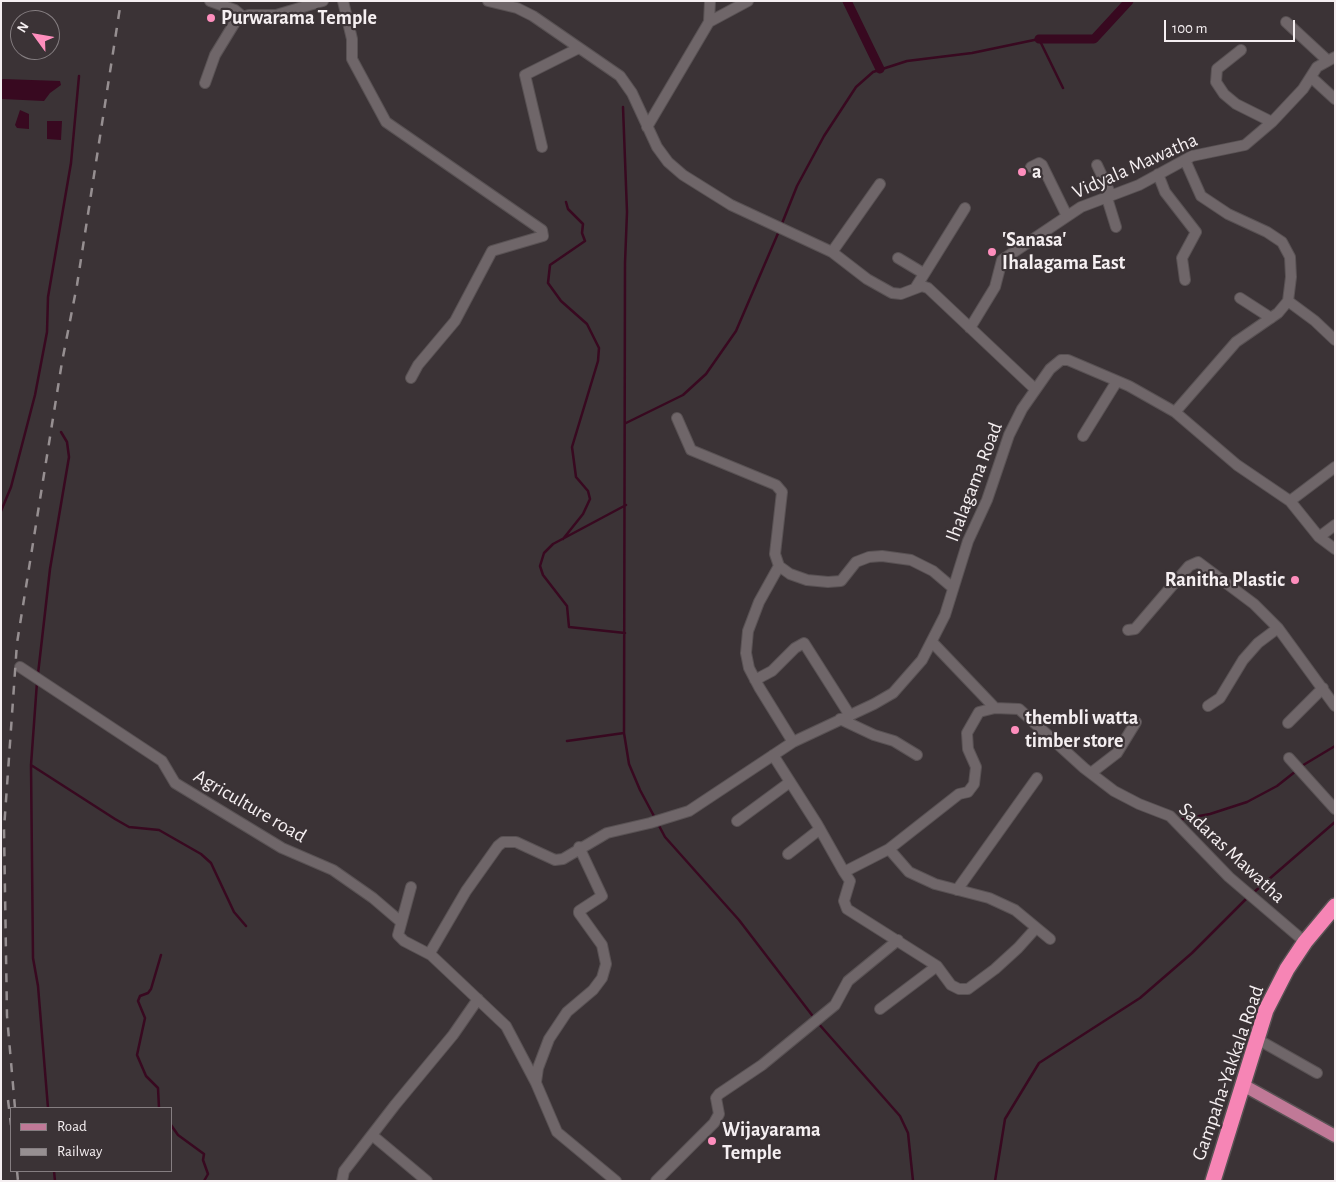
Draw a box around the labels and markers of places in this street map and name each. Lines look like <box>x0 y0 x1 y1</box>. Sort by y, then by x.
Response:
place label: Purwarama Temple <box>221 6 377 30</box>
marker: Purwarama Temple <box>205 12 217 24</box>
place label: a <box>1032 160 1042 184</box>
marker: a <box>1016 166 1028 178</box>
place label: 'Sanasa' Ihalagama East <box>1002 228 1125 275</box>
marker: 'Sanasa' Ihalagama East <box>986 246 998 258</box>
place label: Ranitha Plastic <box>1165 568 1285 592</box>
marker: Ranitha Plastic <box>1289 574 1301 586</box>
place label: thembli watta timber store <box>1025 706 1138 753</box>
marker: thembli watta timber store <box>1009 724 1021 736</box>
place label: Wijayarama Temple <box>722 1118 821 1165</box>
marker: Wijayarama Temple <box>706 1135 718 1147</box>

